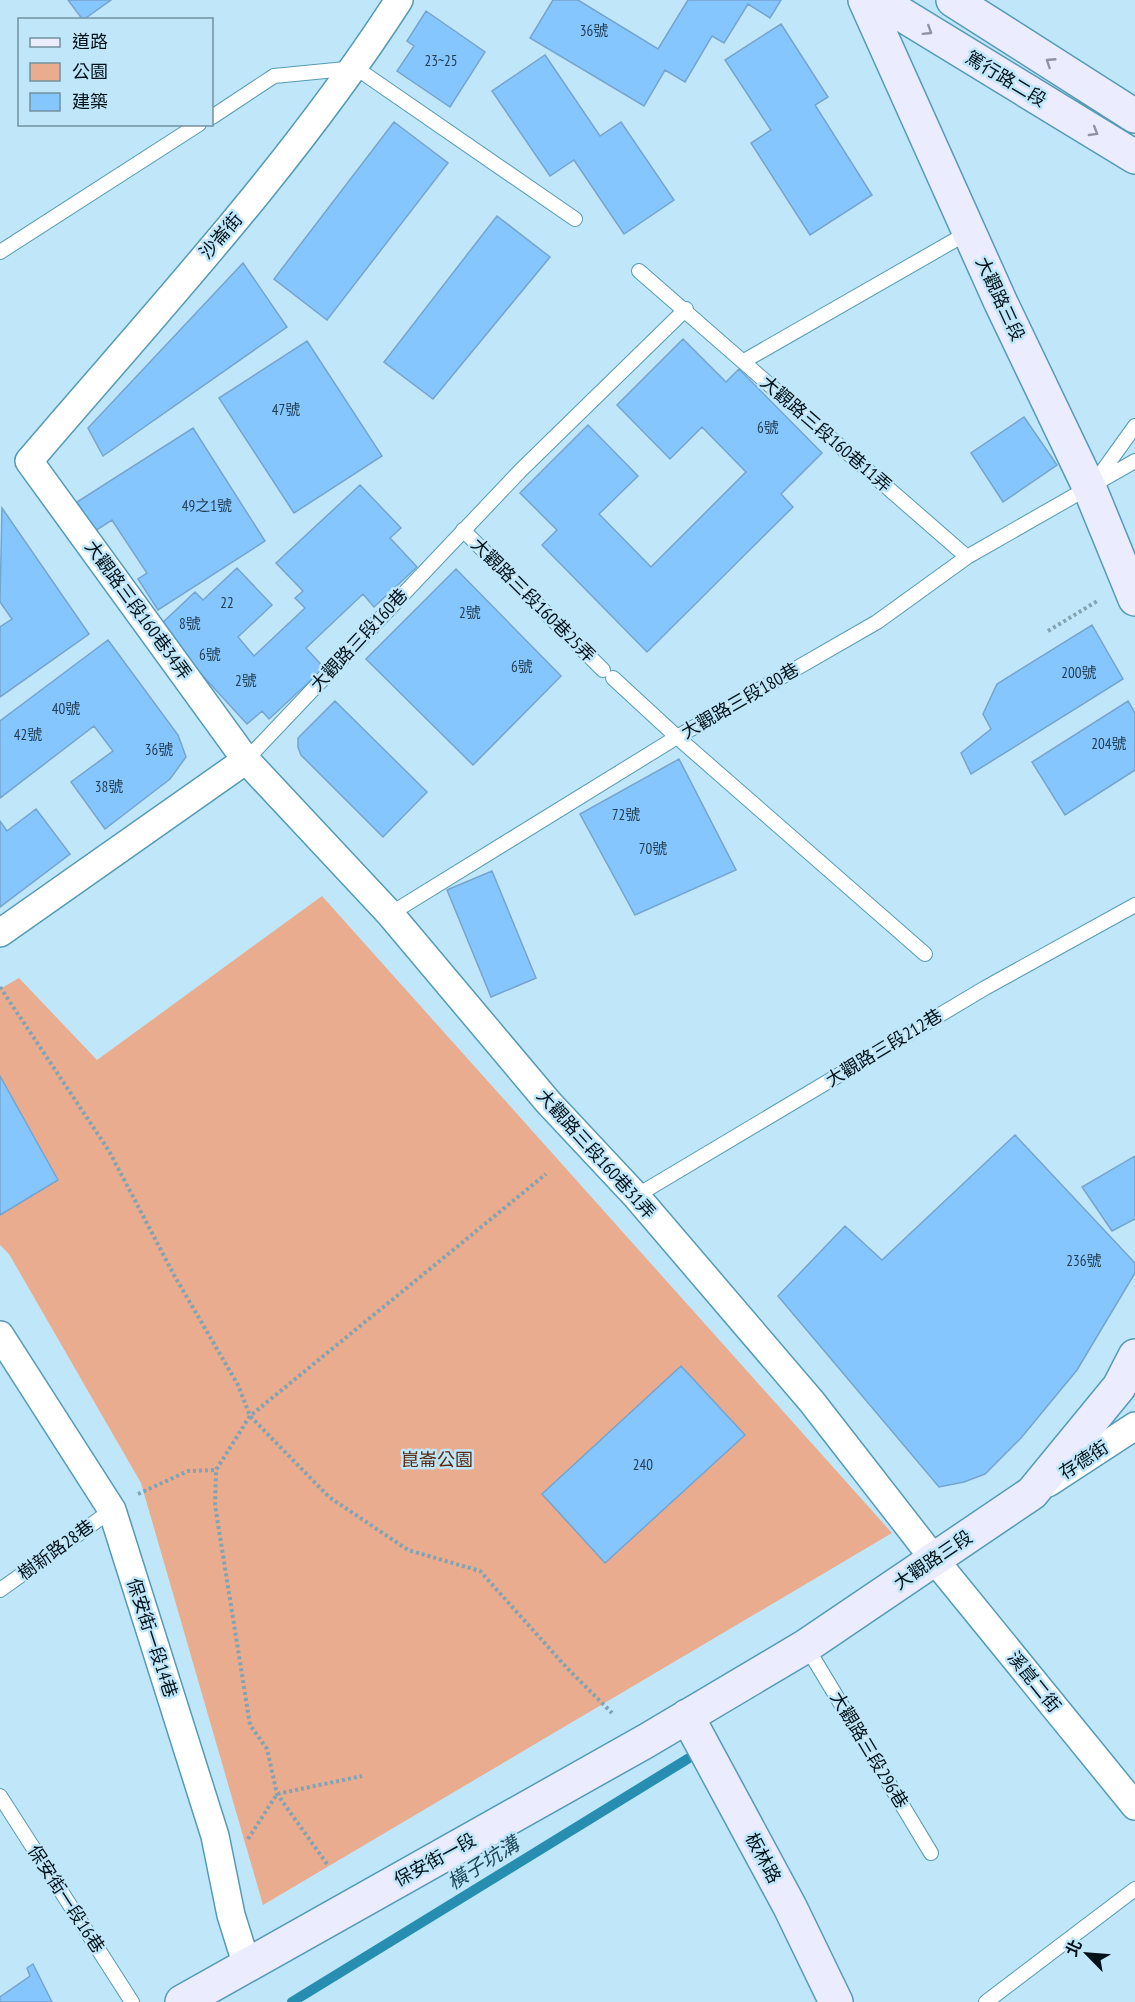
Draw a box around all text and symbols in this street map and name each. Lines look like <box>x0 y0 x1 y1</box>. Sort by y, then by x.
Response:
legend <box>18 18 213 126</box>
house number: 36號 <box>580 21 608 40</box>
one-way arrow <box>922 23 932 35</box>
text: 道路 <box>72 30 108 53</box>
street label: 篤行路二段 <box>962 46 1051 112</box>
house number: 23~25 <box>424 51 458 70</box>
one-way arrow <box>1046 58 1057 69</box>
text: 公園 <box>72 60 108 83</box>
text: 建築 <box>72 90 108 113</box>
one-way arrow <box>1088 125 1098 137</box>
street label: 沙崙街 <box>194 208 247 264</box>
street label: 大觀路三段 <box>971 253 1030 344</box>
street label: 大觀路三段160巷11弄 <box>756 370 897 497</box>
house number: 47號 <box>272 400 300 419</box>
house number: 6號 <box>757 418 779 437</box>
house number: 49之1號 <box>182 496 232 515</box>
street label: 大觀路三段160巷25弄 <box>466 533 600 667</box>
street label: 大觀路三段160巷34弄 <box>80 536 197 684</box>
street label: 大觀路三段160巷 <box>305 583 412 696</box>
house number: 22 <box>220 593 234 612</box>
house number: 2號 <box>459 603 481 622</box>
house number: 8號 <box>179 614 201 633</box>
house number: 6號 <box>199 645 221 664</box>
house number: 6號 <box>511 657 533 676</box>
street label: 大觀路三段180巷 <box>677 658 803 744</box>
house number: 200號 <box>1061 663 1097 682</box>
house number: 2號 <box>235 671 257 690</box>
house number: 40號 <box>52 699 80 718</box>
house number: 42號 <box>14 725 42 744</box>
house number: 204號 <box>1091 734 1127 753</box>
house number: 36號 <box>145 740 173 759</box>
house number: 38號 <box>95 777 123 796</box>
house number: 72號 <box>612 805 640 824</box>
house number: 70號 <box>639 839 667 858</box>
street label: 大觀路三段212巷 <box>821 1004 946 1092</box>
street label: 大觀路三段160巷31弄 <box>532 1084 661 1223</box>
house number: 236號 <box>1066 1251 1102 1270</box>
street label: 存德街 <box>1055 1435 1113 1484</box>
park label: 崑崙公園 <box>401 1448 473 1471</box>
house number: 240 <box>633 1455 653 1474</box>
street label: 樹新路28巷 <box>13 1514 98 1585</box>
street label: 大觀路三段 <box>889 1525 976 1594</box>
street label: 保安街一段14巷 <box>122 1575 183 1700</box>
street label: 溪崑二街 <box>1003 1646 1066 1717</box>
street label: 大觀路三段296巷 <box>825 1687 913 1812</box>
street label: 保安街一段 <box>390 1828 480 1891</box>
water label: 橫子坑溝 <box>442 1829 526 1895</box>
street label: 板林路 <box>741 1829 786 1887</box>
street label: 保安街一段16巷 <box>23 1840 110 1957</box>
north arrow <box>1057 1924 1117 1984</box>
text: 北 <box>1061 1936 1086 1959</box>

